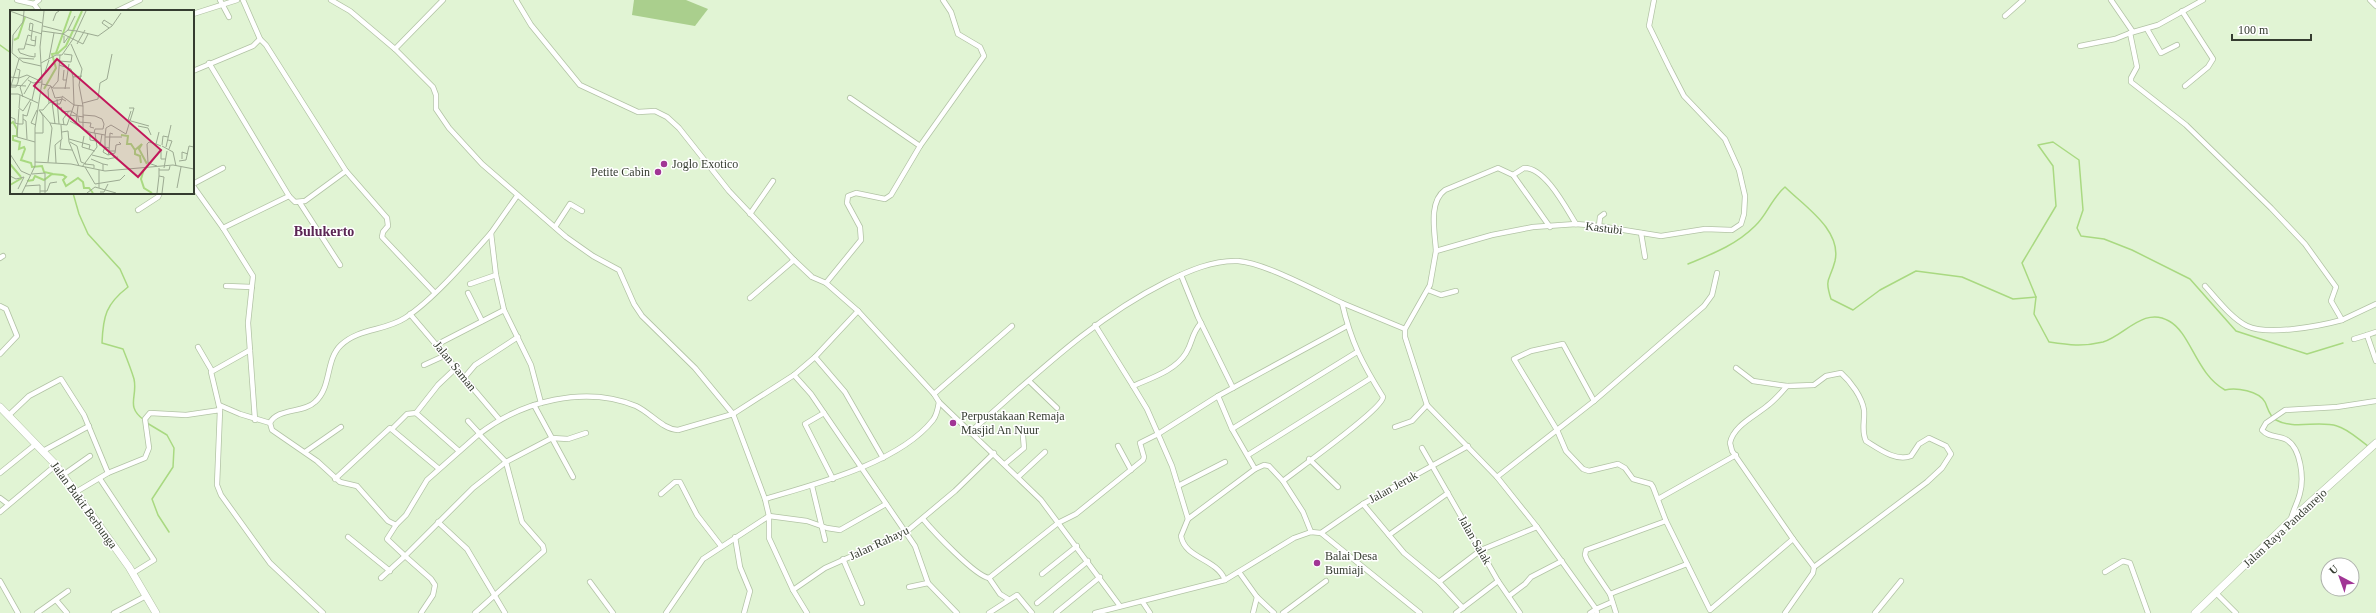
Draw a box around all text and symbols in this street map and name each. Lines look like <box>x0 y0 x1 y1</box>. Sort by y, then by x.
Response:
inset map <box>10 10 194 194</box>
scale bar <box>2232 16 2311 42</box>
text: 100 m <box>2238 23 2269 37</box>
place label: Joglo Exotico <box>672 157 738 171</box>
marker: Joglo Exotico <box>659 159 669 169</box>
place label: Petite Cabin <box>591 165 650 179</box>
marker: Petite Cabin <box>653 167 663 177</box>
street label: Kastubi <box>1585 219 1624 237</box>
district label: Bulukerto <box>294 224 354 239</box>
street label: Jalan Saman <box>431 338 479 394</box>
place label: Perpustakaan Remaja Masjid An Nuur <box>961 409 1065 437</box>
marker: Perpustakaan Remaja Masjid An Nuur <box>948 418 958 428</box>
street label: Jalan Bukit Berbunga <box>48 459 121 552</box>
street label: Jalan Jeruk <box>1366 468 1420 506</box>
street label: Jalan Raya Pandanrejo <box>2240 486 2330 570</box>
street label: Jalan Salak <box>1455 513 1495 567</box>
street label: Jalan Rahayu <box>847 523 911 563</box>
place label: Balai Desa Bumiaji <box>1325 549 1378 577</box>
north arrow <box>2320 557 2360 597</box>
marker: Balai Desa Bumiaji <box>1312 558 1322 568</box>
text: U <box>2327 562 2340 577</box>

